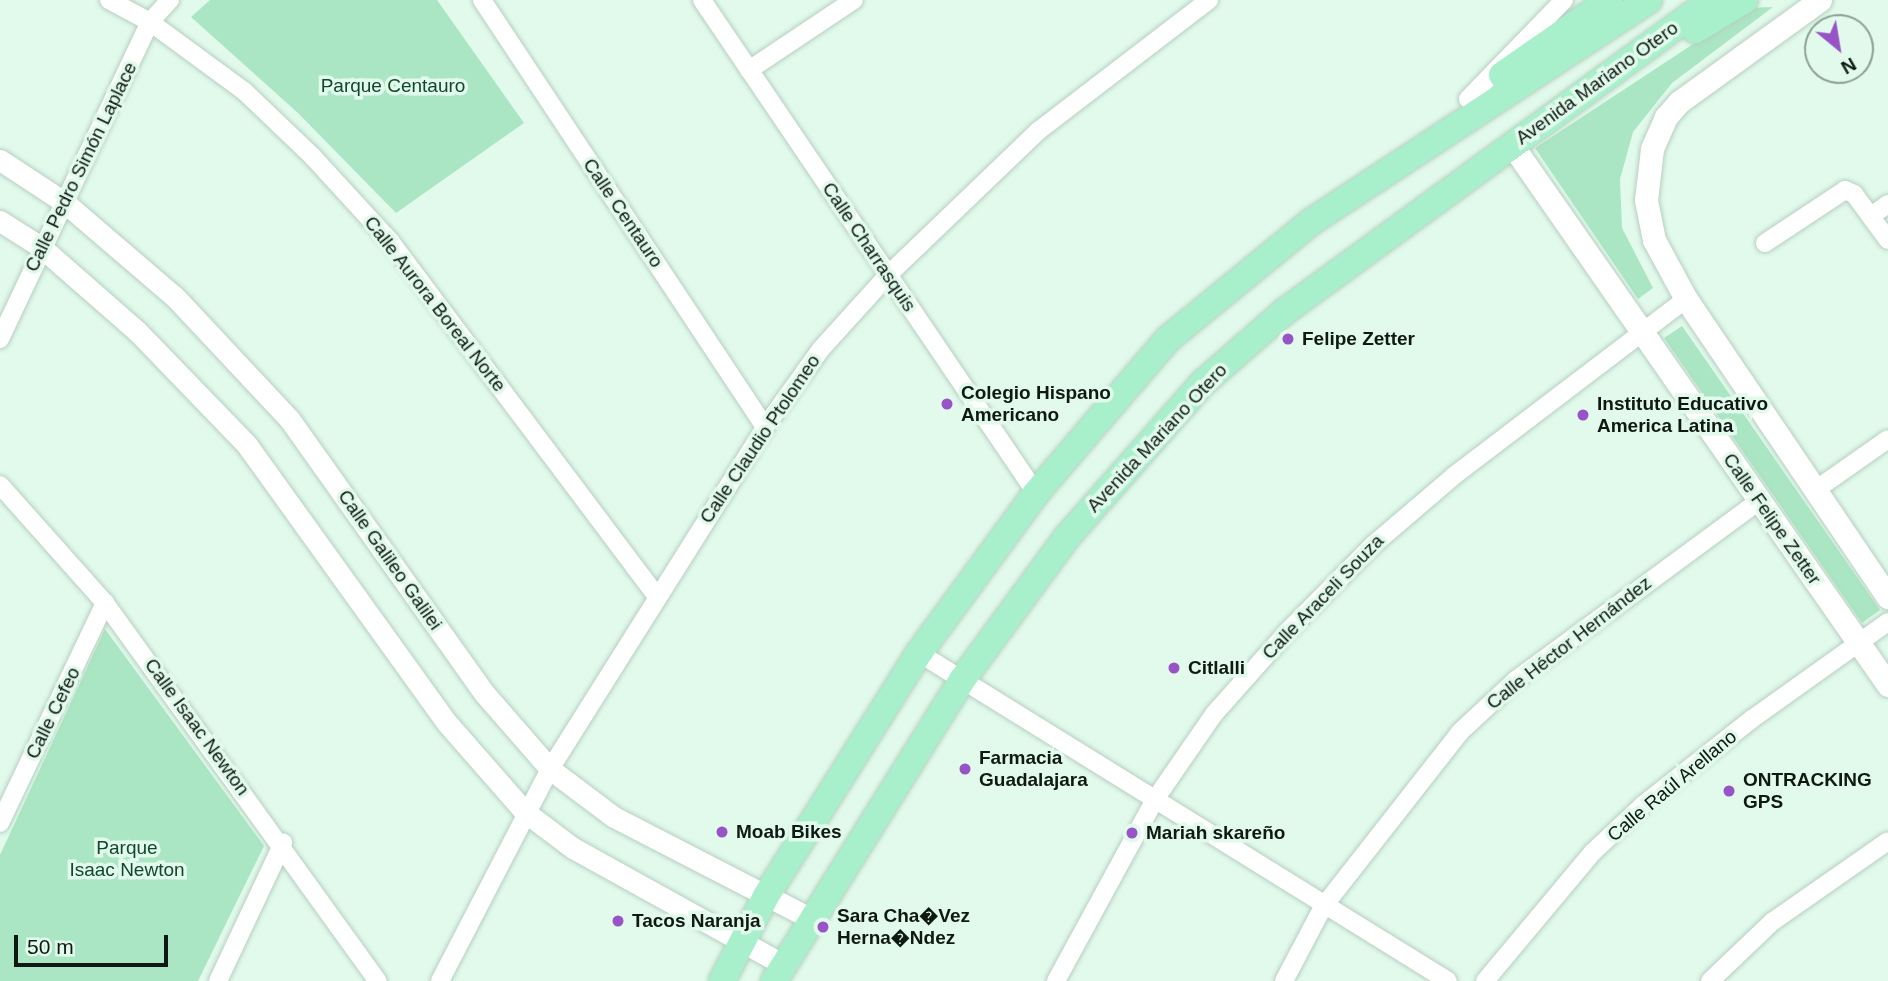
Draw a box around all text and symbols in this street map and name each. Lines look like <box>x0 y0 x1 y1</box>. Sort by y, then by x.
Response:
north arrow <box>1804 14 1874 84</box>
street label: Avenida Mariano Otero <box>1511 16 1683 150</box>
text: N <box>1838 53 1860 78</box>
street label: Calle Pedro Simón Laplace <box>20 59 142 275</box>
park label: Parque Centauro <box>321 75 465 97</box>
street label: Calle Centauro <box>578 154 668 272</box>
street label: Calle Charrasquis <box>817 178 921 316</box>
street label: Calle Aurora Boreal Norte <box>359 211 511 397</box>
place label: Felipe Zetter <box>1302 328 1415 350</box>
marker: Felipe Zetter <box>1280 331 1296 347</box>
street label: Calle Claudio Ptolomeo <box>695 350 825 528</box>
street label: Avenida Mariano Otero <box>1082 359 1232 517</box>
place label: Colegio Hispano Americano <box>961 382 1111 426</box>
place label: Instituto Educativo America Latina <box>1597 393 1768 437</box>
marker: Colegio Hispano Americano <box>939 396 955 412</box>
marker: Instituto Educativo America Latina <box>1575 407 1591 423</box>
street label: Calle Felipe Zetter <box>1718 449 1826 589</box>
street label: Calle Galileo Galilei <box>333 486 447 634</box>
street label: Calle Araceli Souza <box>1257 529 1389 665</box>
street label: Calle Héctor Hernández <box>1482 572 1656 714</box>
street label: Calle Isaac Newton <box>140 654 254 800</box>
place label: Citlalli <box>1188 657 1245 679</box>
marker: Citlalli <box>1166 660 1182 676</box>
street label: Calle Cefeo <box>21 663 85 763</box>
street label: Calle Raúl Arellano <box>1602 725 1742 847</box>
place label: Farmacia Guadalajara <box>979 747 1088 791</box>
marker: Farmacia Guadalajara <box>957 761 973 777</box>
place label: ONTRACKING GPS <box>1743 769 1872 813</box>
marker: ONTRACKING GPS <box>1721 783 1737 799</box>
place label: Moab Bikes <box>736 821 842 843</box>
place label: Mariah skareño <box>1146 822 1285 844</box>
marker: Moab Bikes <box>714 824 730 840</box>
marker: Mariah skareño <box>1124 825 1140 841</box>
park label: Parque Isaac Newton <box>69 837 185 881</box>
place label: Sara Cha�Vez Herna�Ndez <box>837 905 970 949</box>
place label: Tacos Naranja <box>632 910 760 932</box>
marker: Tacos Naranja <box>610 913 626 929</box>
marker: Sara Cha�Vez Herna�Ndez <box>815 919 831 935</box>
scale bar <box>18 922 172 966</box>
text: 50 m <box>27 935 74 958</box>

